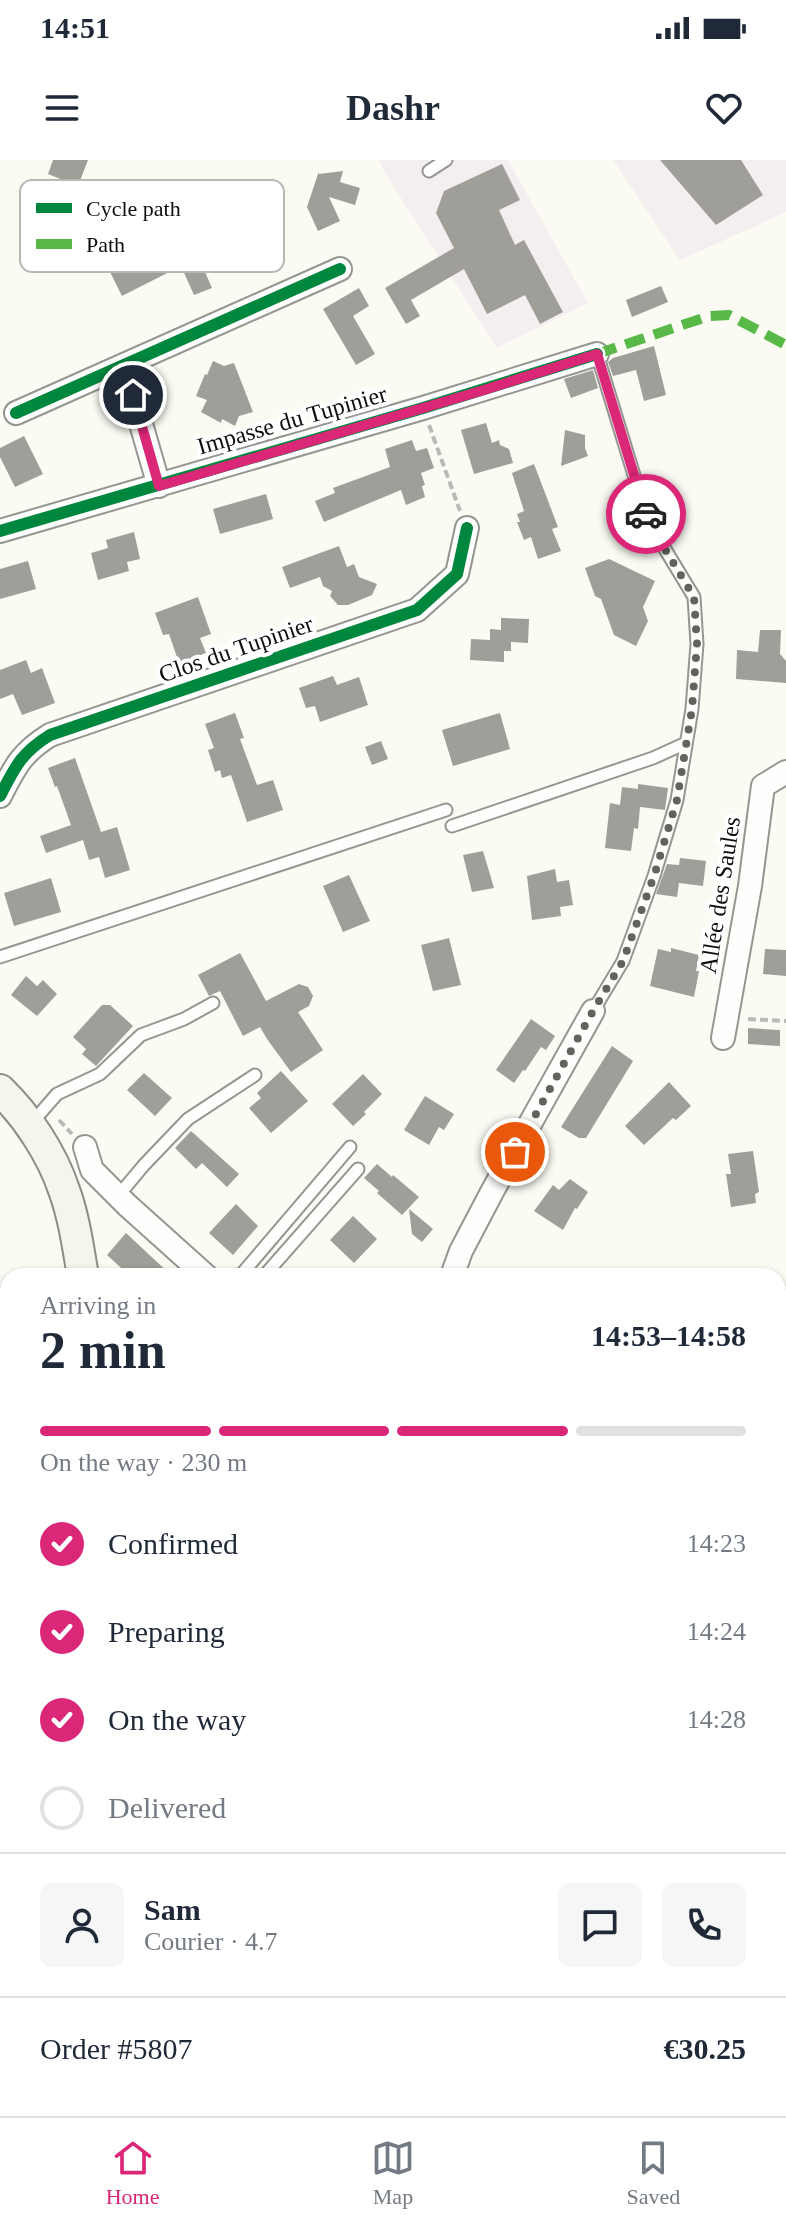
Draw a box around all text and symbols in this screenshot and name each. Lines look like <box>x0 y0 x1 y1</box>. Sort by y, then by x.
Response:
text: 14:51 <box>40 11 110 44</box>
icon: menu <box>40 86 84 130</box>
icon: heart <box>702 86 746 130</box>
text: Dashr <box>346 88 440 128</box>
legend <box>20 180 284 272</box>
text: Cycle path <box>86 196 181 221</box>
text: Path <box>86 232 125 257</box>
pin <box>99 361 167 429</box>
icon: home <box>111 373 155 417</box>
street label: Impasse du Tupinier <box>194 380 390 460</box>
courier <box>606 474 686 554</box>
icon: car <box>624 492 668 536</box>
street label: Clos du Tupinier <box>155 610 317 688</box>
street label: Allée des Saules <box>695 815 745 975</box>
pin <box>481 1118 549 1186</box>
icon: bag <box>493 1130 537 1174</box>
text: Arriving in <box>40 1291 156 1320</box>
text: 14:53–14:58 <box>591 1319 746 1352</box>
text: 2 min <box>40 1322 166 1379</box>
text: On the way · 230 m <box>40 1448 247 1477</box>
icon: check <box>40 1522 84 1566</box>
text: Confirmed <box>108 1527 238 1560</box>
text: 14:23 <box>687 1529 746 1558</box>
icon: check <box>40 1610 84 1654</box>
text: Preparing <box>108 1615 225 1648</box>
text: 14:24 <box>687 1617 746 1646</box>
icon: check <box>40 1698 84 1742</box>
text: On the way <box>108 1703 246 1736</box>
text: 14:28 <box>687 1705 746 1734</box>
text: Delivered <box>108 1791 226 1824</box>
button: person <box>40 1883 124 1967</box>
button: chat <box>558 1883 642 1967</box>
button: phone <box>662 1883 746 1967</box>
text: Sam <box>144 1893 201 1926</box>
text: Courier · 4.7 <box>144 1927 278 1956</box>
text: Order #5807 <box>40 2032 192 2065</box>
text: €30.25 <box>664 2032 746 2065</box>
tab: Home <box>106 2136 160 2210</box>
tab: Map <box>371 2136 415 2210</box>
tab: Saved <box>626 2136 680 2210</box>

